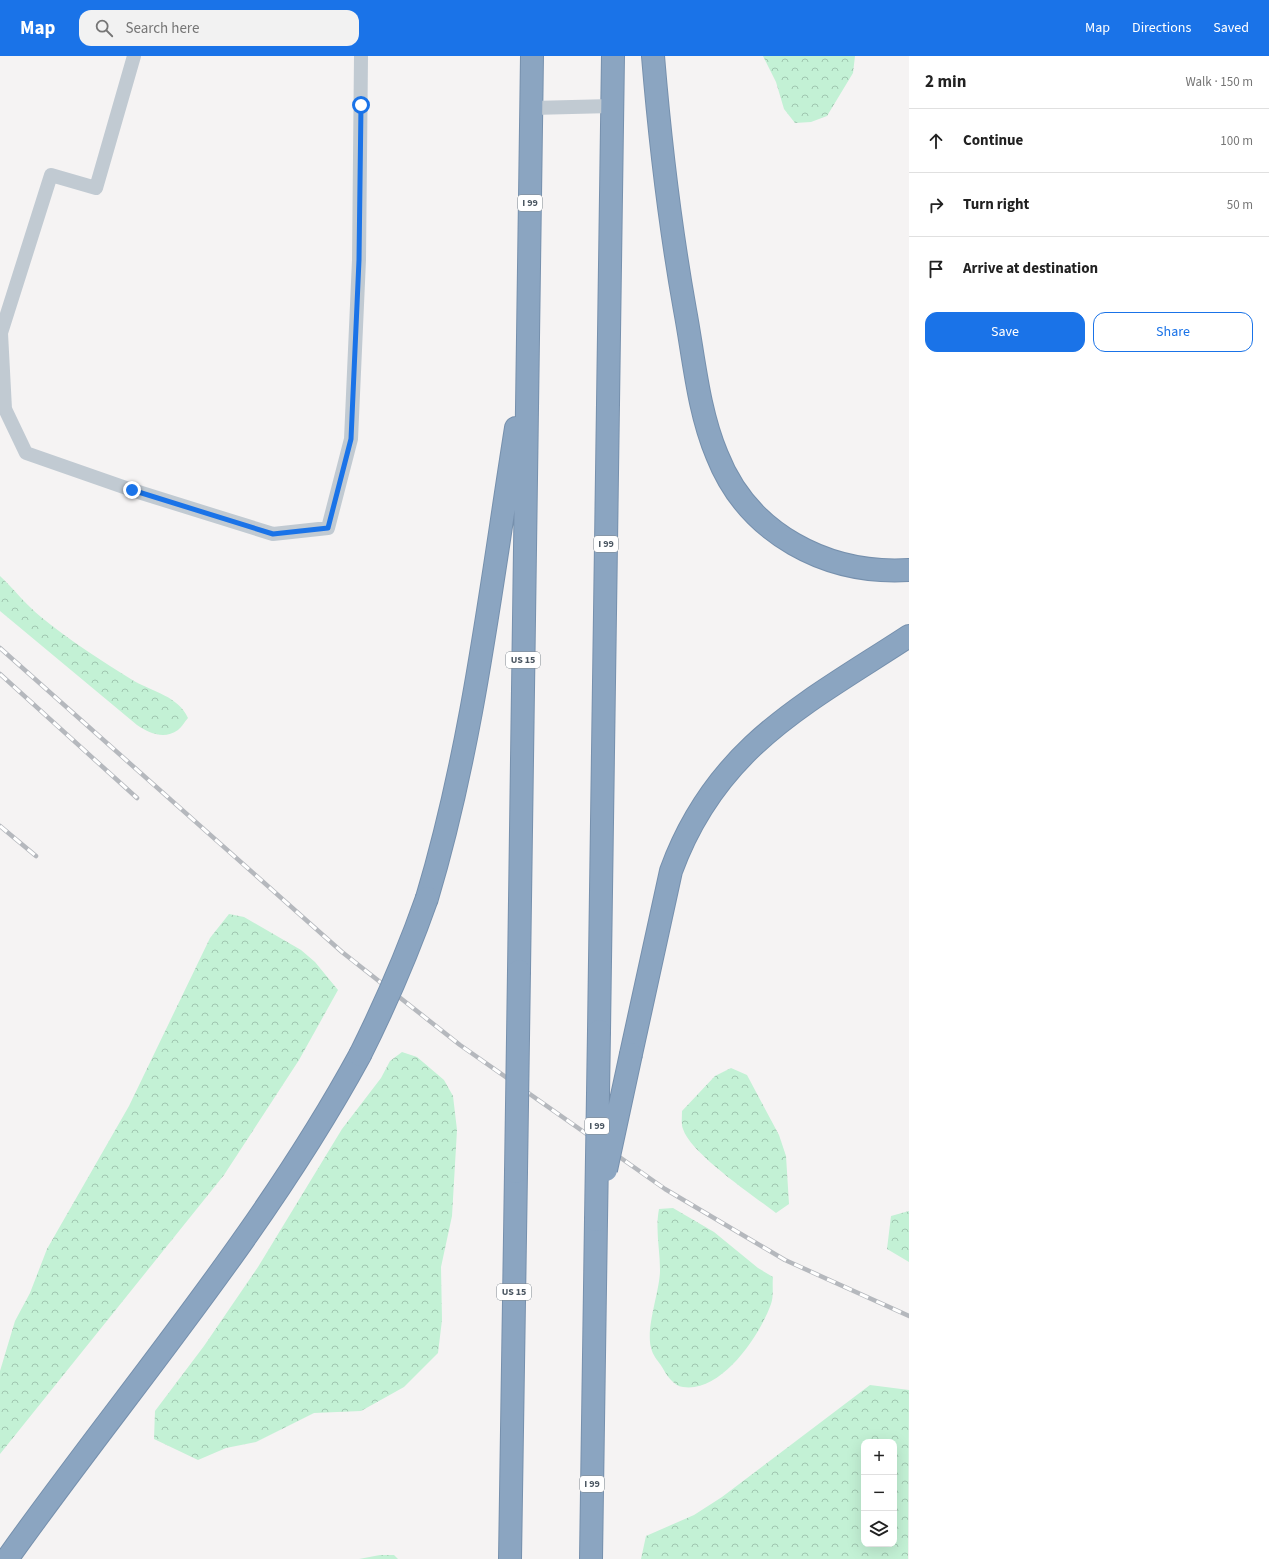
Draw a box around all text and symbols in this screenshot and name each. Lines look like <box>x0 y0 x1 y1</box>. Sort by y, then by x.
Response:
search box <box>79 10 359 46</box>
text: Map <box>20 15 55 42</box>
icon: search <box>93 17 115 39</box>
text: Search here <box>125 18 199 39</box>
text: Map <box>1085 18 1110 38</box>
text: Directions <box>1132 18 1191 38</box>
text: Saved <box>1213 18 1249 38</box>
text: 2 min <box>925 70 966 94</box>
text: Walk · 150 m <box>1185 73 1253 91</box>
route start <box>352 96 370 114</box>
icon: ahead <box>925 130 947 152</box>
text: Continue <box>963 130 1023 151</box>
text: 100 m <box>1220 132 1253 150</box>
icon: right <box>925 194 947 216</box>
text: Turn right <box>963 194 1029 215</box>
road number: I 99 <box>518 195 542 211</box>
text: 50 m <box>1227 196 1253 214</box>
icon: arrive <box>925 258 947 280</box>
text: Arrive at destination <box>963 258 1098 279</box>
button: Save <box>925 312 1085 352</box>
button: Share <box>1093 312 1253 352</box>
route end <box>123 481 141 499</box>
road number: I 99 <box>594 536 618 552</box>
road number: US 15 <box>506 652 540 668</box>
road number: I 99 <box>585 1118 609 1134</box>
road number: US 15 <box>497 1284 531 1300</box>
map controls <box>861 1439 897 1547</box>
button: + <box>861 1439 897 1475</box>
button: − <box>861 1475 897 1511</box>
road number: I 99 <box>580 1476 604 1492</box>
button: layers <box>861 1511 897 1547</box>

